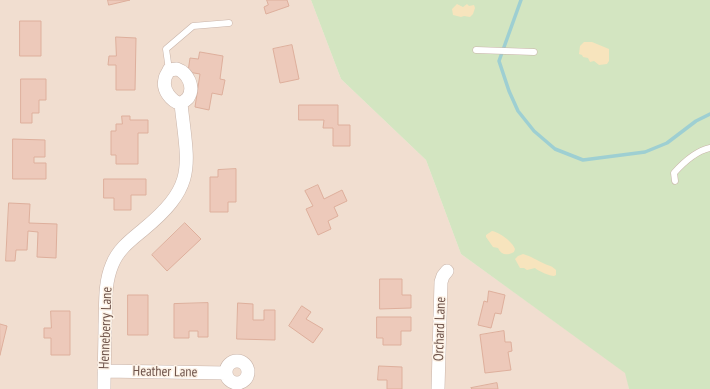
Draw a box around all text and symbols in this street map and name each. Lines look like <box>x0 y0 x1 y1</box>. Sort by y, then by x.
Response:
street label: Henneberry Lane <box>96 287 116 369</box>
street label: Orchard Lane <box>430 297 450 361</box>
street label: Heather Lane <box>133 363 197 381</box>

